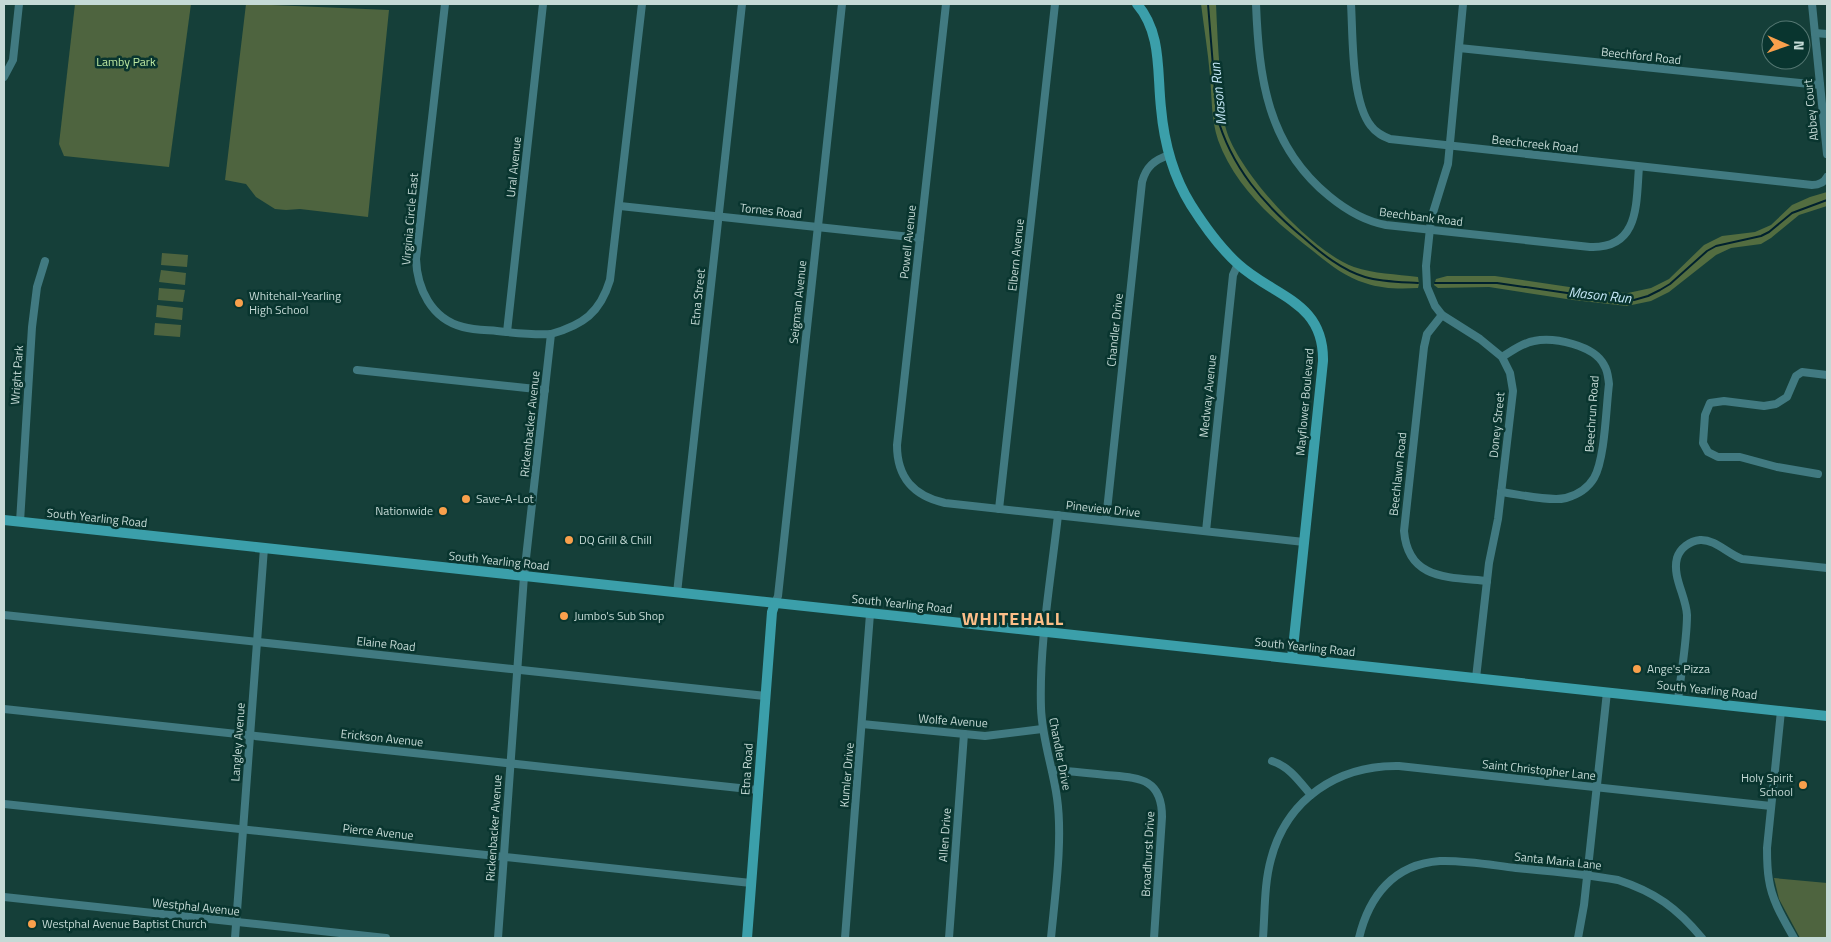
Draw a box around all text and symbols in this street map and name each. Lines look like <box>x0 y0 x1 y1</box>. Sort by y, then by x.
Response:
north arrow <box>1761 20 1811 70</box>
text: N <box>1789 40 1810 51</box>
street label: Beechford Road <box>1600 42 1682 69</box>
park label: Lamby Park <box>96 52 156 71</box>
water label: Mason Run <box>1204 61 1231 126</box>
street label: Abbey Court <box>1798 78 1823 142</box>
street label: Beechcreek Road <box>1491 130 1579 157</box>
street label: Ural Avenue <box>501 136 526 198</box>
street label: Virginia Circle East <box>396 171 423 266</box>
street label: Tornes Road <box>739 198 803 223</box>
street label: Beechbank Road <box>1378 202 1464 231</box>
street label: Powell Avenue <box>894 204 921 280</box>
street label: Elbern Avenue <box>1002 218 1029 292</box>
street label: Seigman Avenue <box>784 259 811 345</box>
street label: Etna Street <box>685 267 710 326</box>
water label: Mason Run <box>1568 281 1633 308</box>
place label: Whitehall-Yearling High School <box>249 286 341 319</box>
street label: Chandler Drive <box>1101 292 1128 368</box>
marker: Whitehall-Yearling High School <box>233 297 245 309</box>
street label: Wright Park <box>5 344 28 405</box>
street label: Mayflower Boulevard <box>1290 348 1319 456</box>
street label: Medway Avenue <box>1194 353 1221 438</box>
street label: Rickenbacker Avenue <box>514 370 545 478</box>
street label: Beechrun Road <box>1579 375 1604 453</box>
street label: Doney Street <box>1484 390 1509 459</box>
street label: Beechlawn Road <box>1384 431 1411 517</box>
place label: Save-A-Lot <box>476 489 535 508</box>
marker: Save-A-Lot <box>460 493 472 505</box>
street label: Pineview Drive <box>1065 495 1141 522</box>
place label: Nationwide <box>375 501 433 520</box>
street label: South Yearling Road <box>46 503 148 532</box>
marker: Nationwide <box>437 505 449 517</box>
place label: DQ Grill & Chill <box>579 530 652 549</box>
marker: DQ Grill & Chill <box>563 534 575 546</box>
street label: South Yearling Road <box>448 546 550 575</box>
street label: South Yearling Road <box>851 589 953 618</box>
district label: WHITEHALL <box>962 605 1064 632</box>
place label: Jumbo's Sub Shop <box>574 606 664 625</box>
marker: Jumbo's Sub Shop <box>558 610 570 622</box>
street label: Elaine Road <box>356 631 416 656</box>
street label: South Yearling Road <box>1254 632 1356 661</box>
place label: Ange's Pizza <box>1647 659 1710 678</box>
marker: Ange's Pizza <box>1631 663 1643 675</box>
street label: South Yearling Road <box>1656 675 1758 704</box>
street label: Langley Avenue <box>225 702 250 782</box>
street label: Wolfe Avenue <box>918 709 988 732</box>
street label: Chandler Drive <box>1044 716 1077 792</box>
street label: Erickson Avenue <box>340 724 424 751</box>
street label: Etna Road <box>735 742 758 795</box>
street label: Kumler Drive <box>834 742 859 808</box>
street label: Saint Christopher Lane <box>1481 754 1597 785</box>
place label: Holy Spirit School <box>1741 768 1794 801</box>
street label: Rickenbacker Avenue <box>480 774 507 882</box>
marker: Holy Spirit School <box>1797 779 1809 791</box>
street label: Allen Drive <box>933 807 956 863</box>
street label: Broadhurst Drive <box>1136 811 1159 897</box>
street label: Pierce Avenue <box>342 818 414 845</box>
street label: Santa Maria Lane <box>1514 846 1603 875</box>
street label: Westphal Avenue <box>151 892 241 921</box>
place label: Westphal Avenue Baptist Church <box>42 914 207 933</box>
marker: Westphal Avenue Baptist Church <box>26 918 38 930</box>

